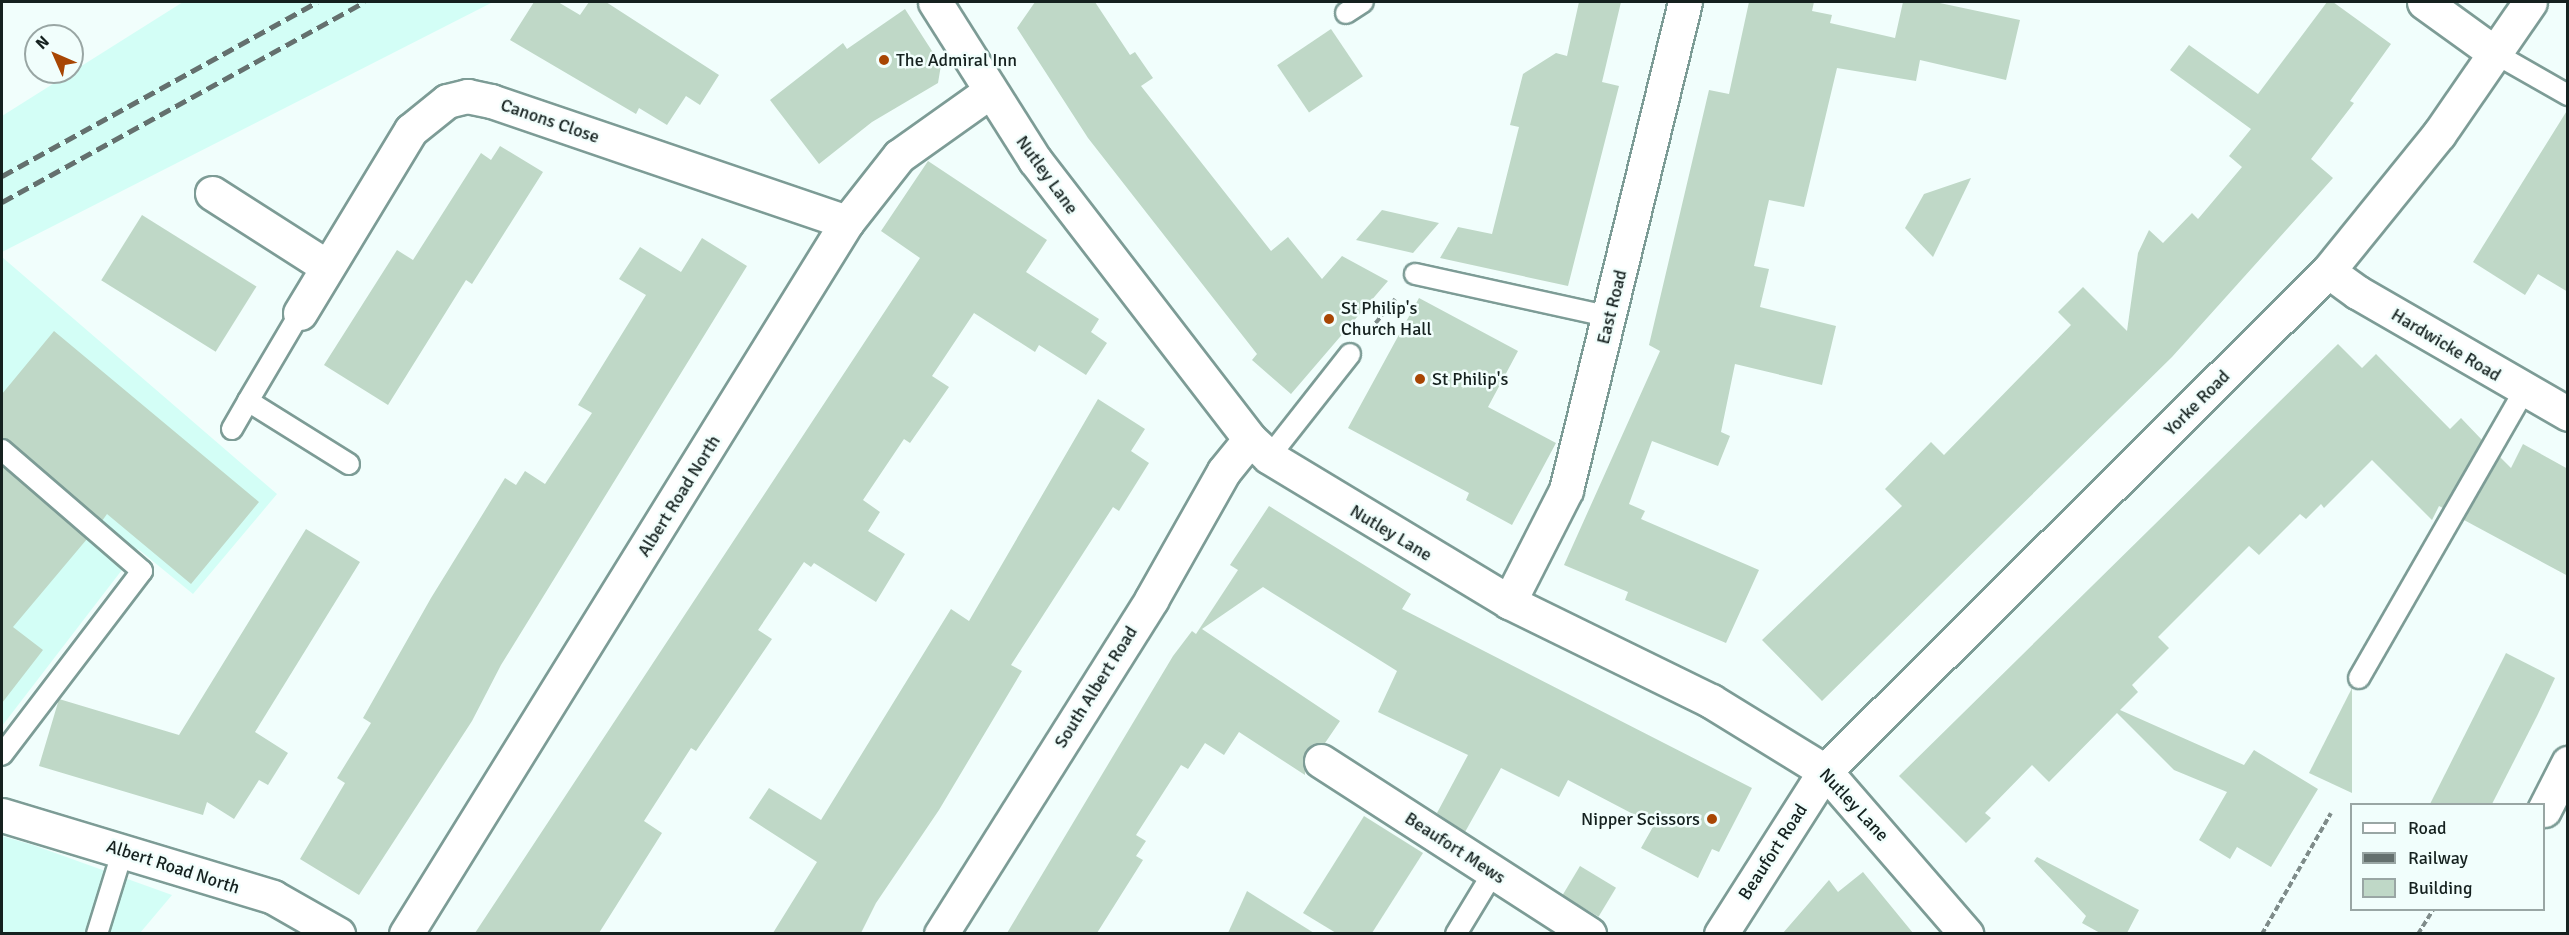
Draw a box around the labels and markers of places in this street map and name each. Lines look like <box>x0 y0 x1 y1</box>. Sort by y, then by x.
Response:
place label: The Admiral Inn <box>896 49 1017 71</box>
marker: The Admiral Inn <box>877 53 891 67</box>
place label: St Philip's Church Hall <box>1341 298 1432 340</box>
marker: St Philip's Church Hall <box>1322 312 1336 326</box>
place label: St Philip's <box>1432 368 1508 390</box>
marker: St Philip's <box>1413 372 1427 386</box>
place label: Nipper Scissors <box>1581 808 1700 830</box>
marker: Nipper Scissors <box>1705 812 1719 826</box>

